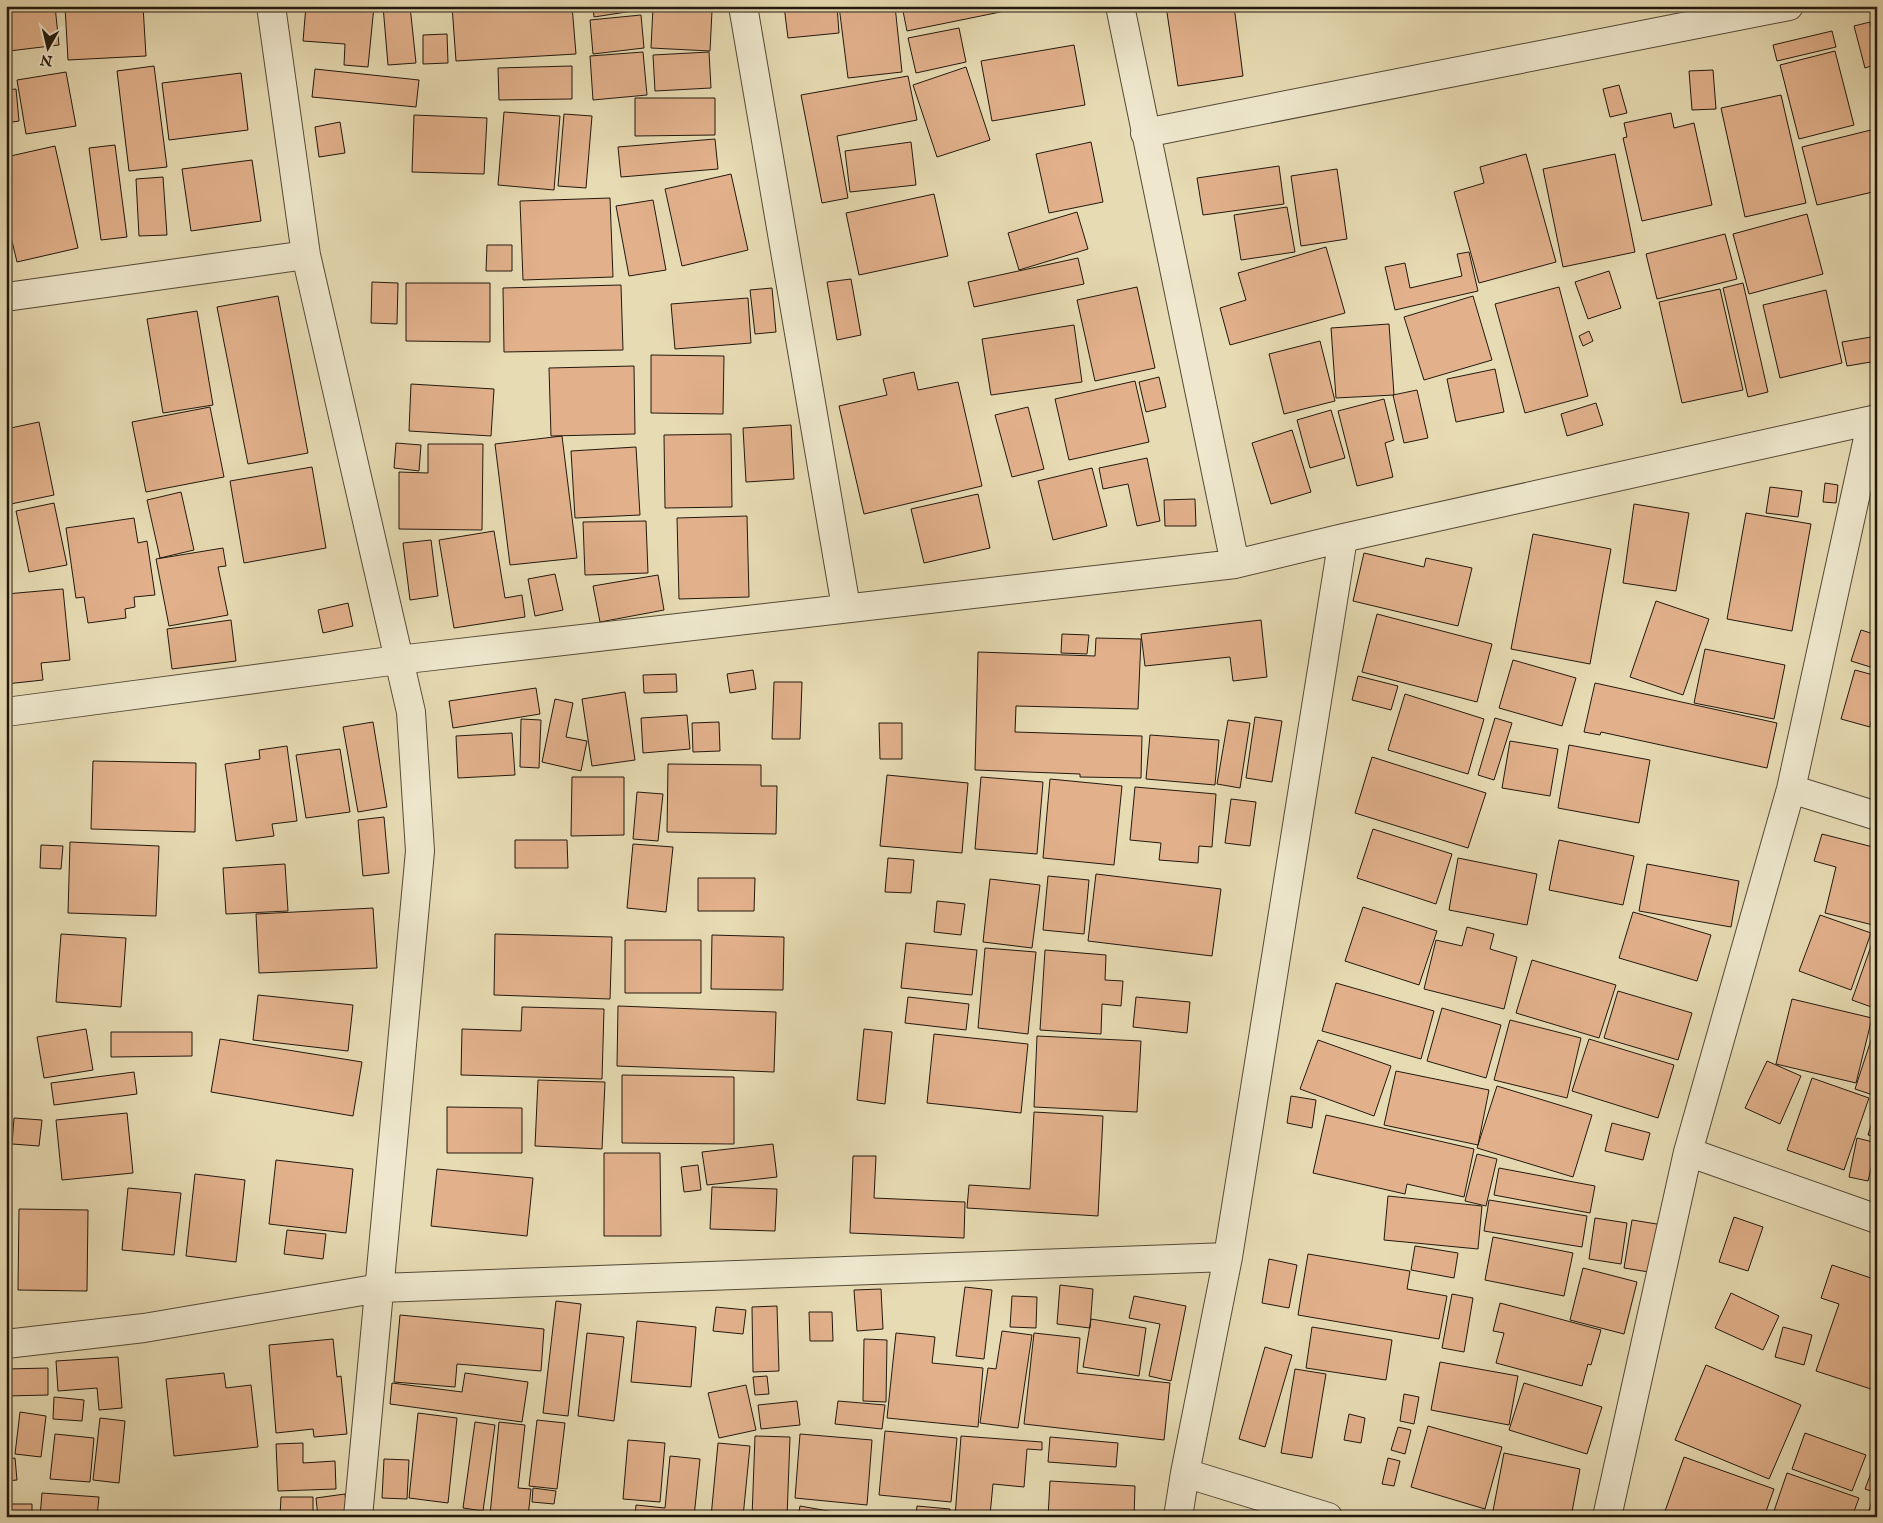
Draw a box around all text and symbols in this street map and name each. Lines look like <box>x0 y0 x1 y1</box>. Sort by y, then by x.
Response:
north arrow <box>22 22 72 72</box>
text: N <box>39 50 55 70</box>

